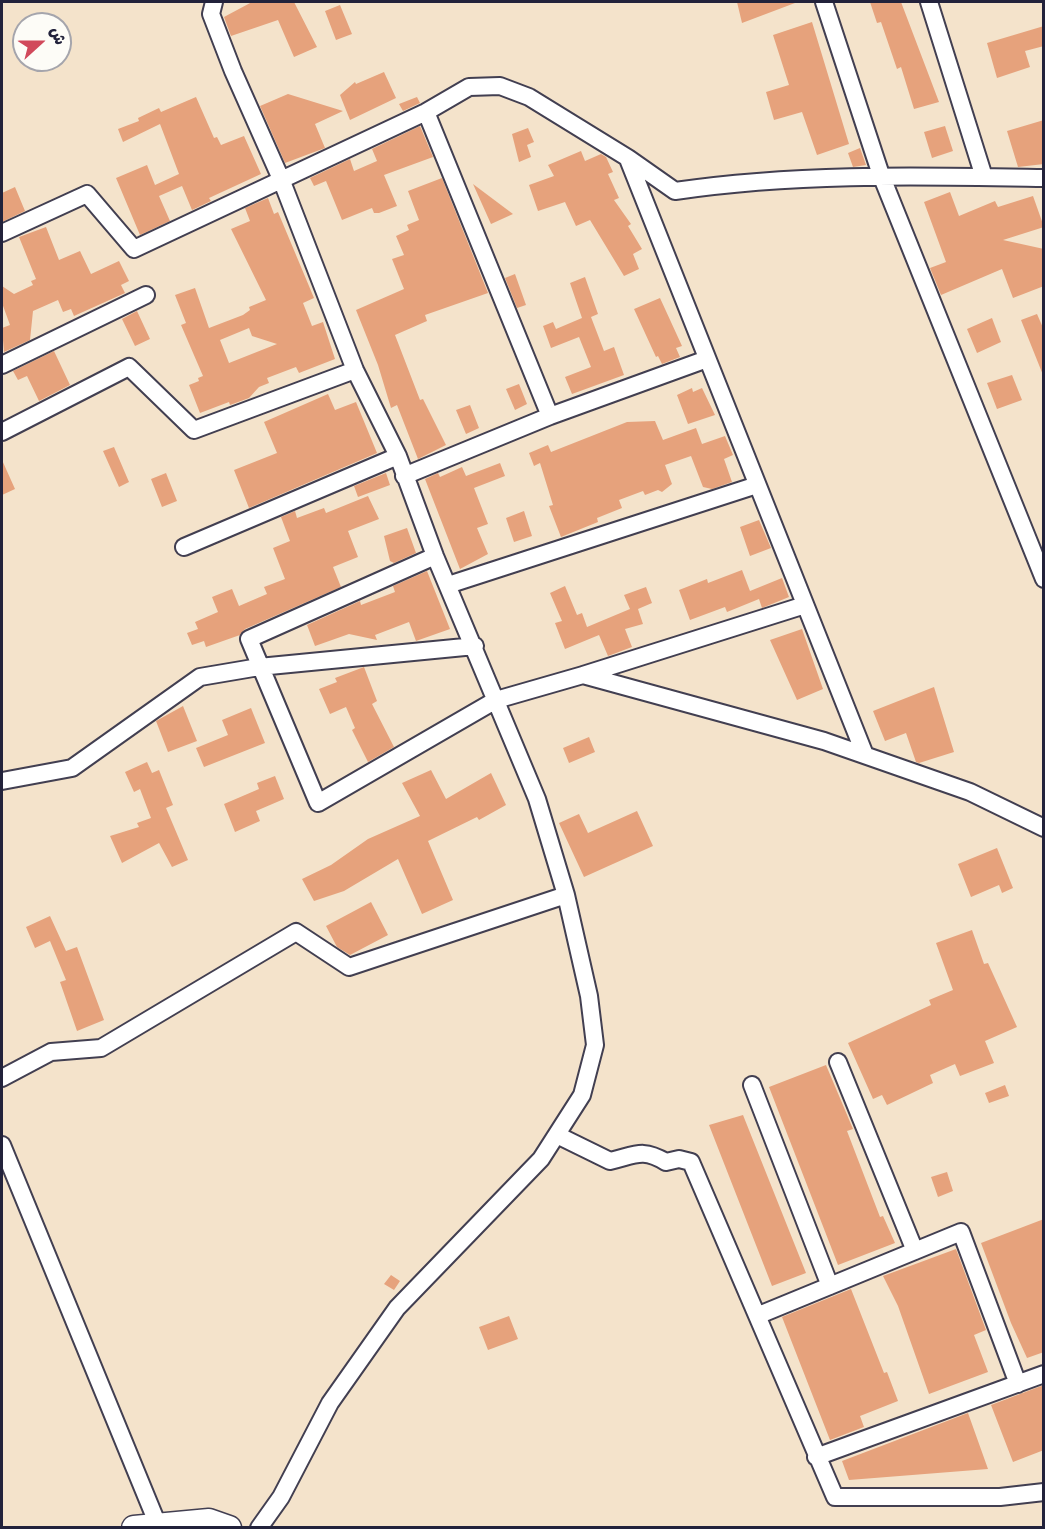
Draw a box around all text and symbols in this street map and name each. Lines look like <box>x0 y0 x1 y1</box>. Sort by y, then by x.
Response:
north arrow <box>12 12 72 72</box>
text: ش <box>43 24 71 49</box>

